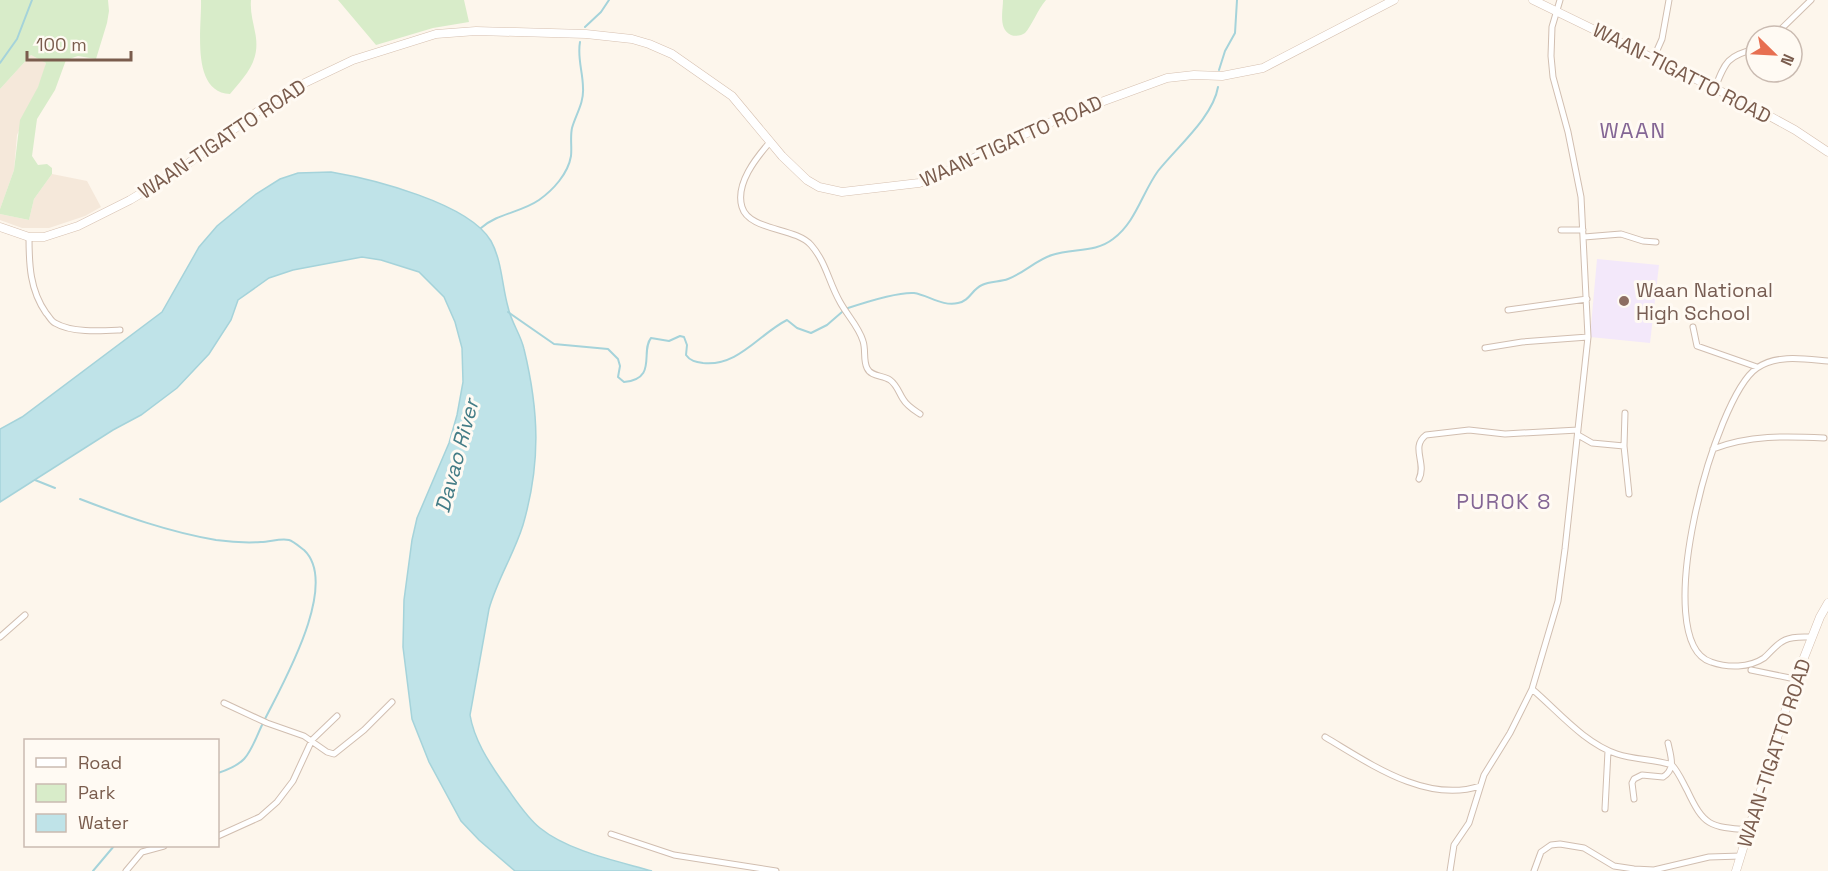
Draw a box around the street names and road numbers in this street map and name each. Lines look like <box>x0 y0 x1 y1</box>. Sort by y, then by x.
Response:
street label: WAAN-TIGATTO ROAD <box>1588 17 1776 129</box>
street label: WAAN-TIGATTO ROAD <box>133 73 311 205</box>
street label: WAAN-TIGATTO ROAD <box>916 89 1106 193</box>
street label: WAAN-TIGATTO ROAD <box>1731 655 1817 851</box>

